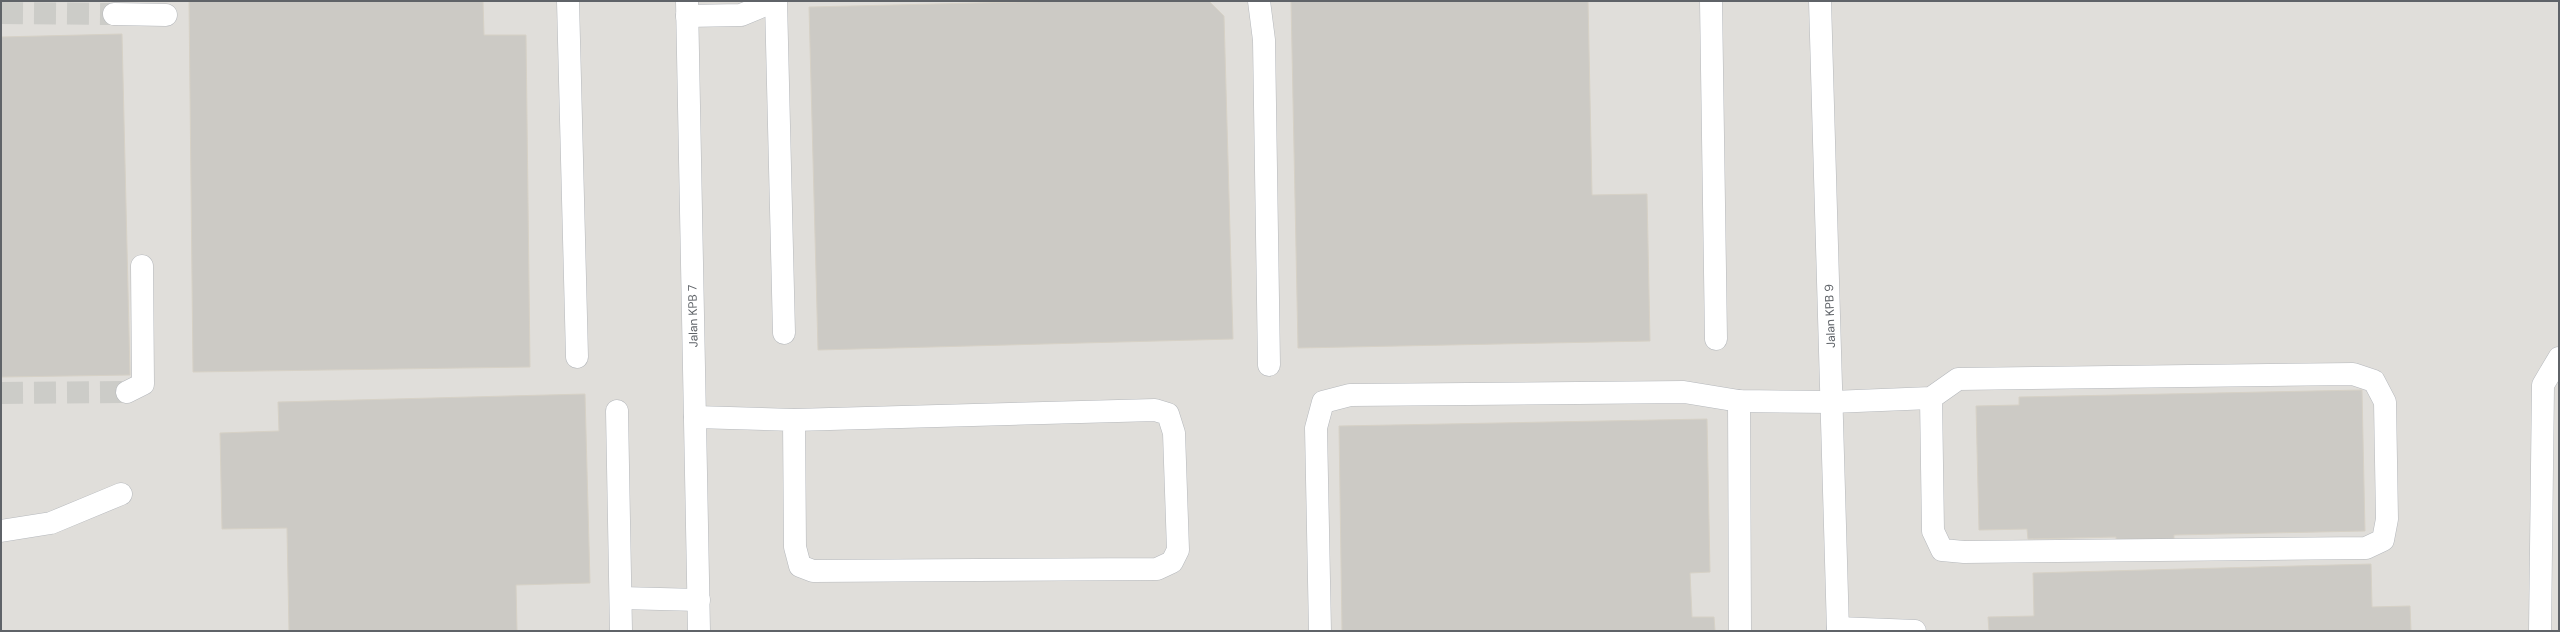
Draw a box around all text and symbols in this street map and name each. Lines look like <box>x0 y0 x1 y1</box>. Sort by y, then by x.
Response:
street label: Jalan KPB 9 <box>1821 284 1839 348</box>
street label: Jalan KPB 7 <box>684 285 702 347</box>

